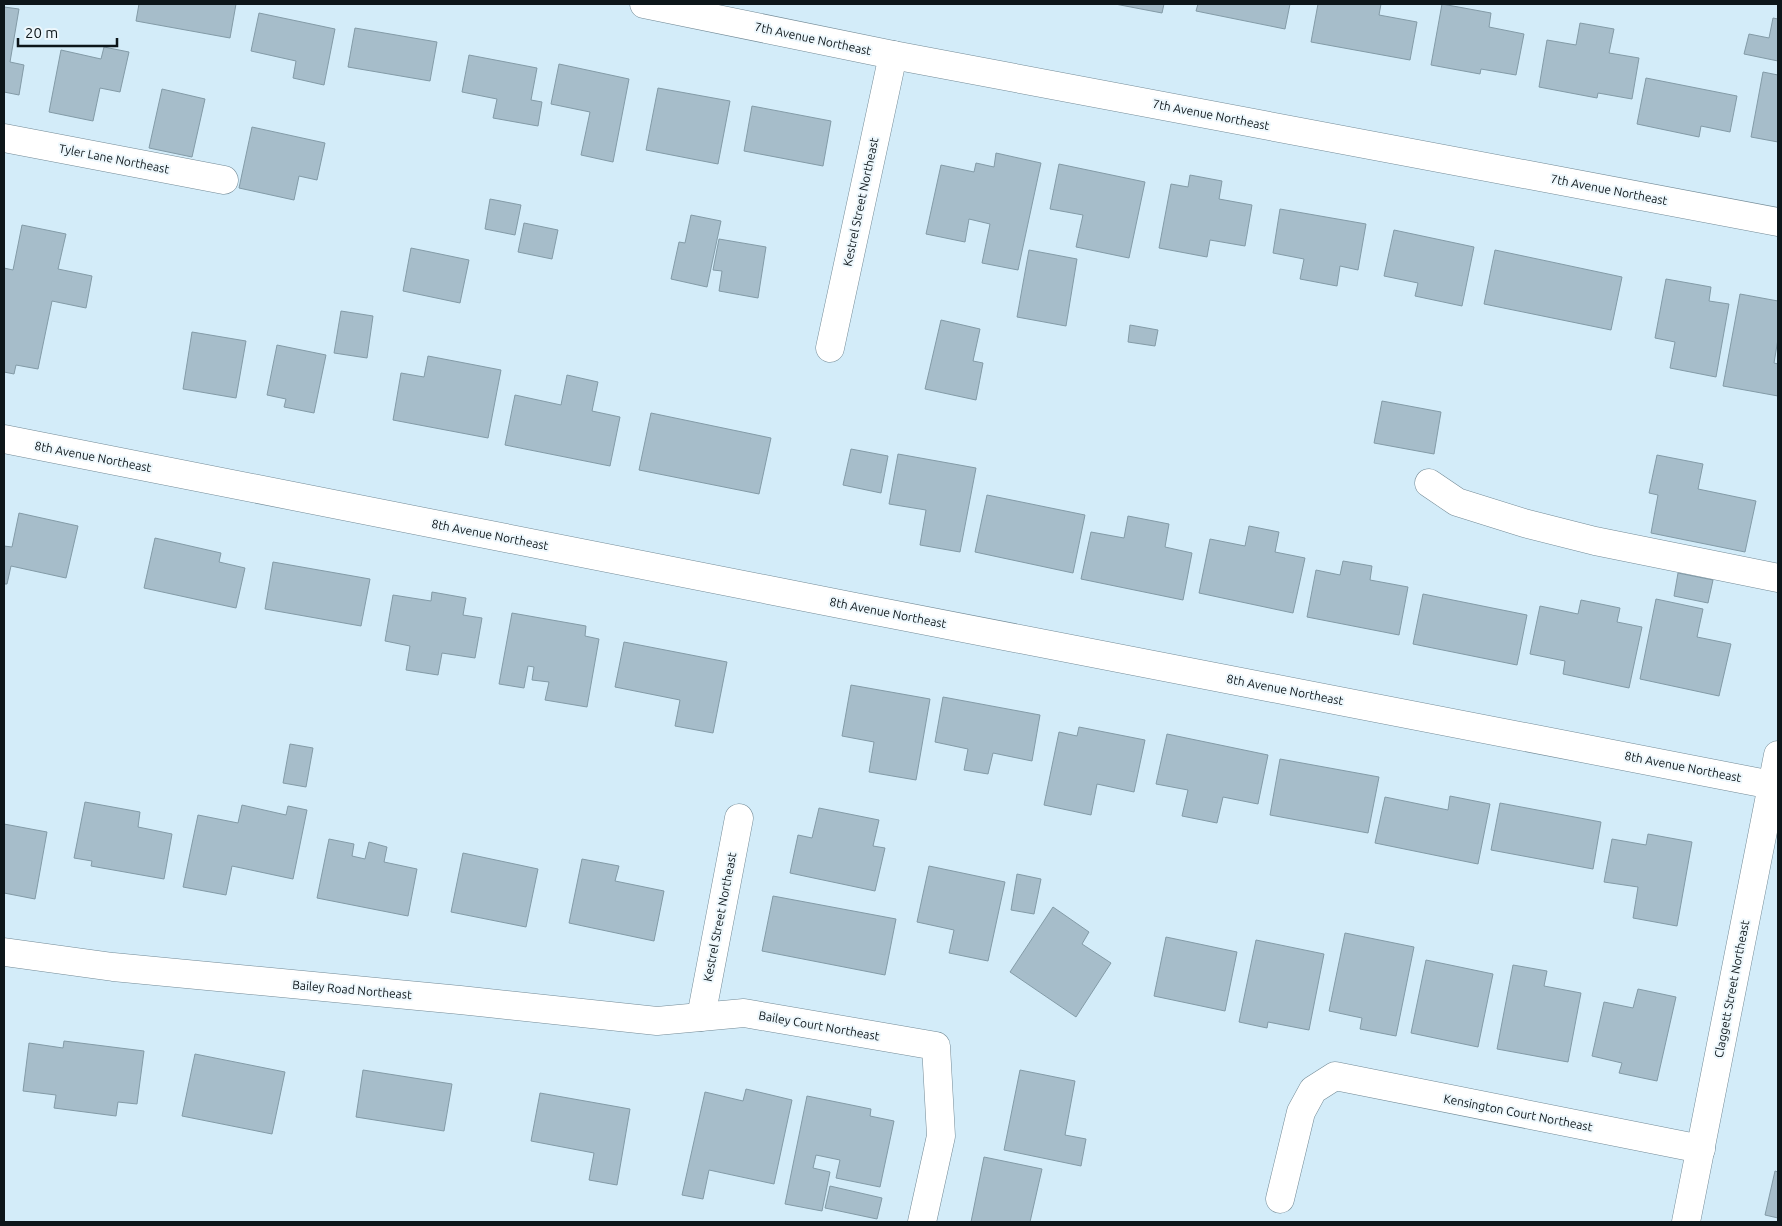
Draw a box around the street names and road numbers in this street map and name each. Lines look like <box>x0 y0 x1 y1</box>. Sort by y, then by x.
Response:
street label: 7th Avenue Northeast <box>754 20 873 57</box>
street label: 7th Avenue Northeast <box>1152 97 1271 132</box>
street label: Kestrel Street Northeast <box>840 136 881 268</box>
street label: Tyler Lane Northeast <box>58 141 171 176</box>
street label: 7th Avenue Northeast <box>1550 172 1669 207</box>
street label: 8th Avenue Northeast <box>34 439 153 474</box>
street label: 8th Avenue Northeast <box>431 517 550 552</box>
street label: 8th Avenue Northeast <box>829 595 948 630</box>
street label: 8th Avenue Northeast <box>1226 672 1345 707</box>
street label: 8th Avenue Northeast <box>1624 749 1743 784</box>
street label: Kestrel Street Northeast <box>701 851 738 983</box>
street label: Claggett Street Northeast <box>1712 919 1751 1059</box>
street label: Bailey Road Northeast <box>292 978 413 1001</box>
street label: Bailey Court Northeast <box>758 1008 881 1043</box>
street label: Kensington Court Northeast <box>1443 1092 1594 1133</box>

